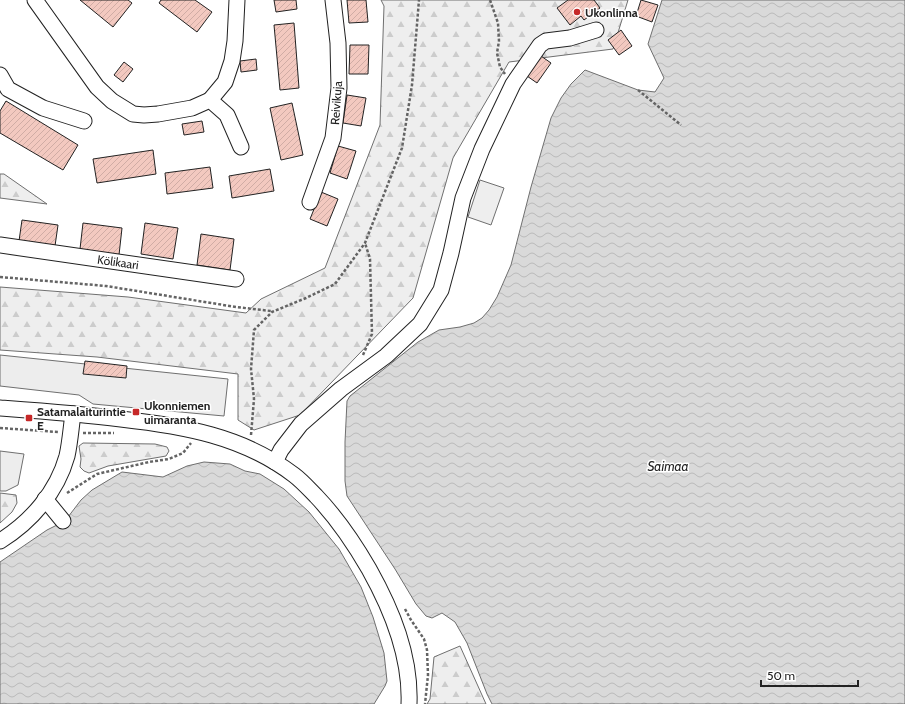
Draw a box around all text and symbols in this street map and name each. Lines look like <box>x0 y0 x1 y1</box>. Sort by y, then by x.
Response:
place label: Ukonlinna <box>585 5 638 20</box>
marker: Ukonlinna <box>572 7 582 17</box>
street label: Reivikuja <box>327 80 345 126</box>
street label: Kölikaari <box>96 252 140 272</box>
place label: Ukonniemen uimaranta <box>144 398 210 427</box>
place label: Satamalaiturintie E <box>37 404 126 433</box>
marker: Ukonniemen uimaranta <box>131 407 141 417</box>
marker: Satamalaiturintie E <box>24 413 34 423</box>
water label: Saimaa <box>647 458 689 474</box>
scale bar <box>761 662 858 688</box>
text: 50 m <box>767 668 795 683</box>

